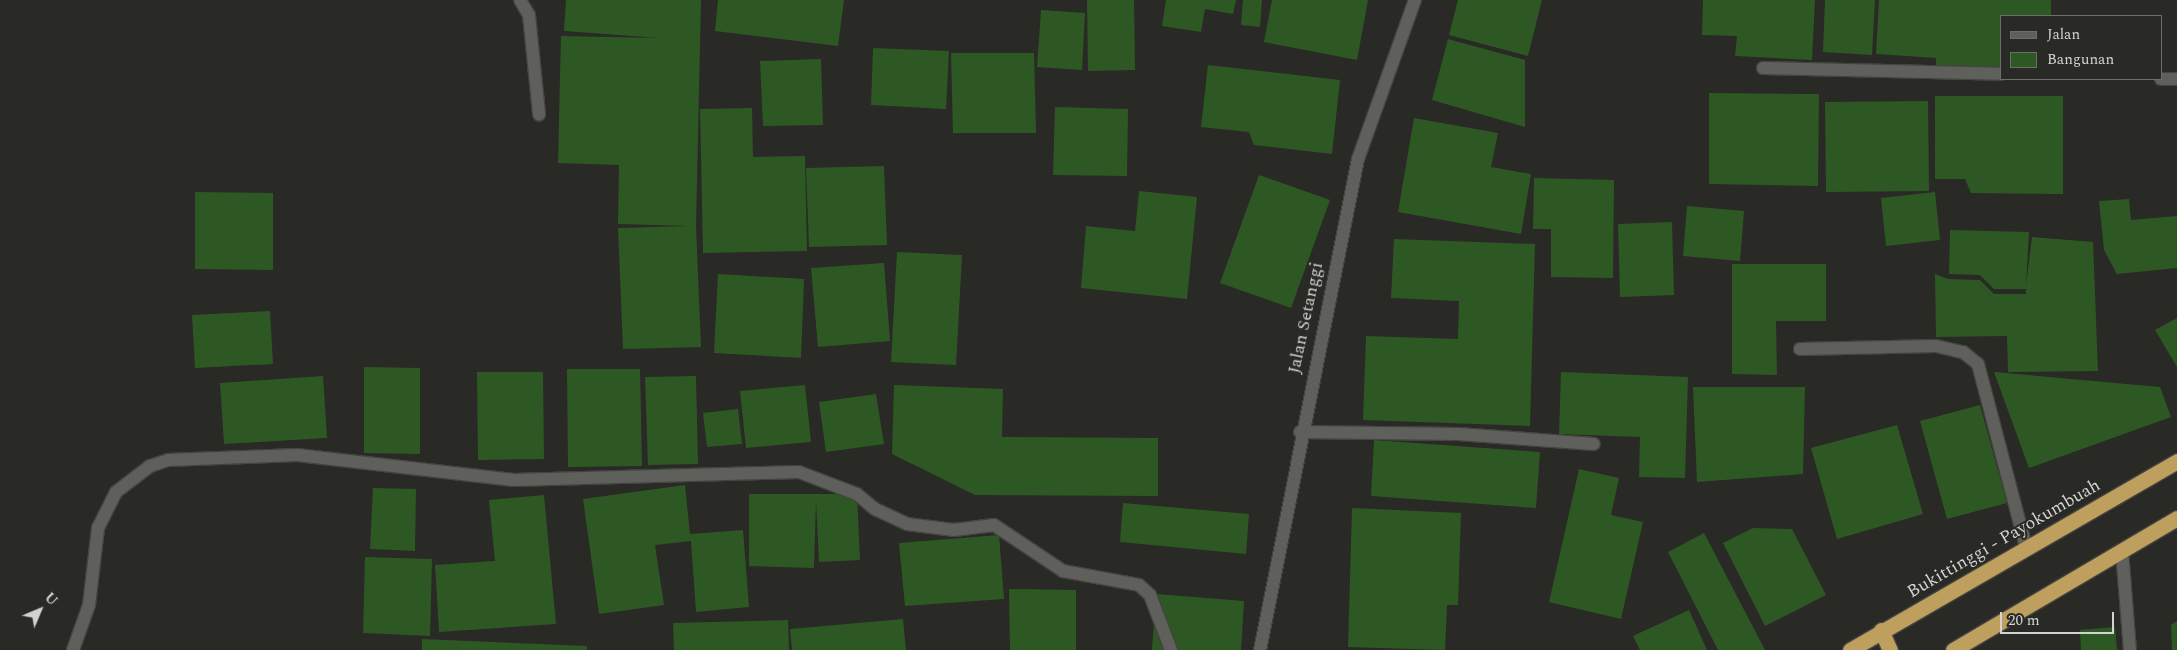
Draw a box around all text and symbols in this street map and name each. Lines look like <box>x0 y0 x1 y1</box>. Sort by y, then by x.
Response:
legend <box>2000 15 2162 80</box>
text: Jalan <box>2047 23 2080 46</box>
text: Bangunan <box>2047 48 2114 71</box>
street label: Jalan Setanggi <box>1284 260 1328 376</box>
street label: Bukittinggi - Payokumbuah <box>1904 475 2104 603</box>
north arrow <box>15 585 65 635</box>
text: U <box>39 587 63 611</box>
scale bar <box>2002 602 2116 634</box>
text: 20 m <box>2008 609 2040 632</box>

